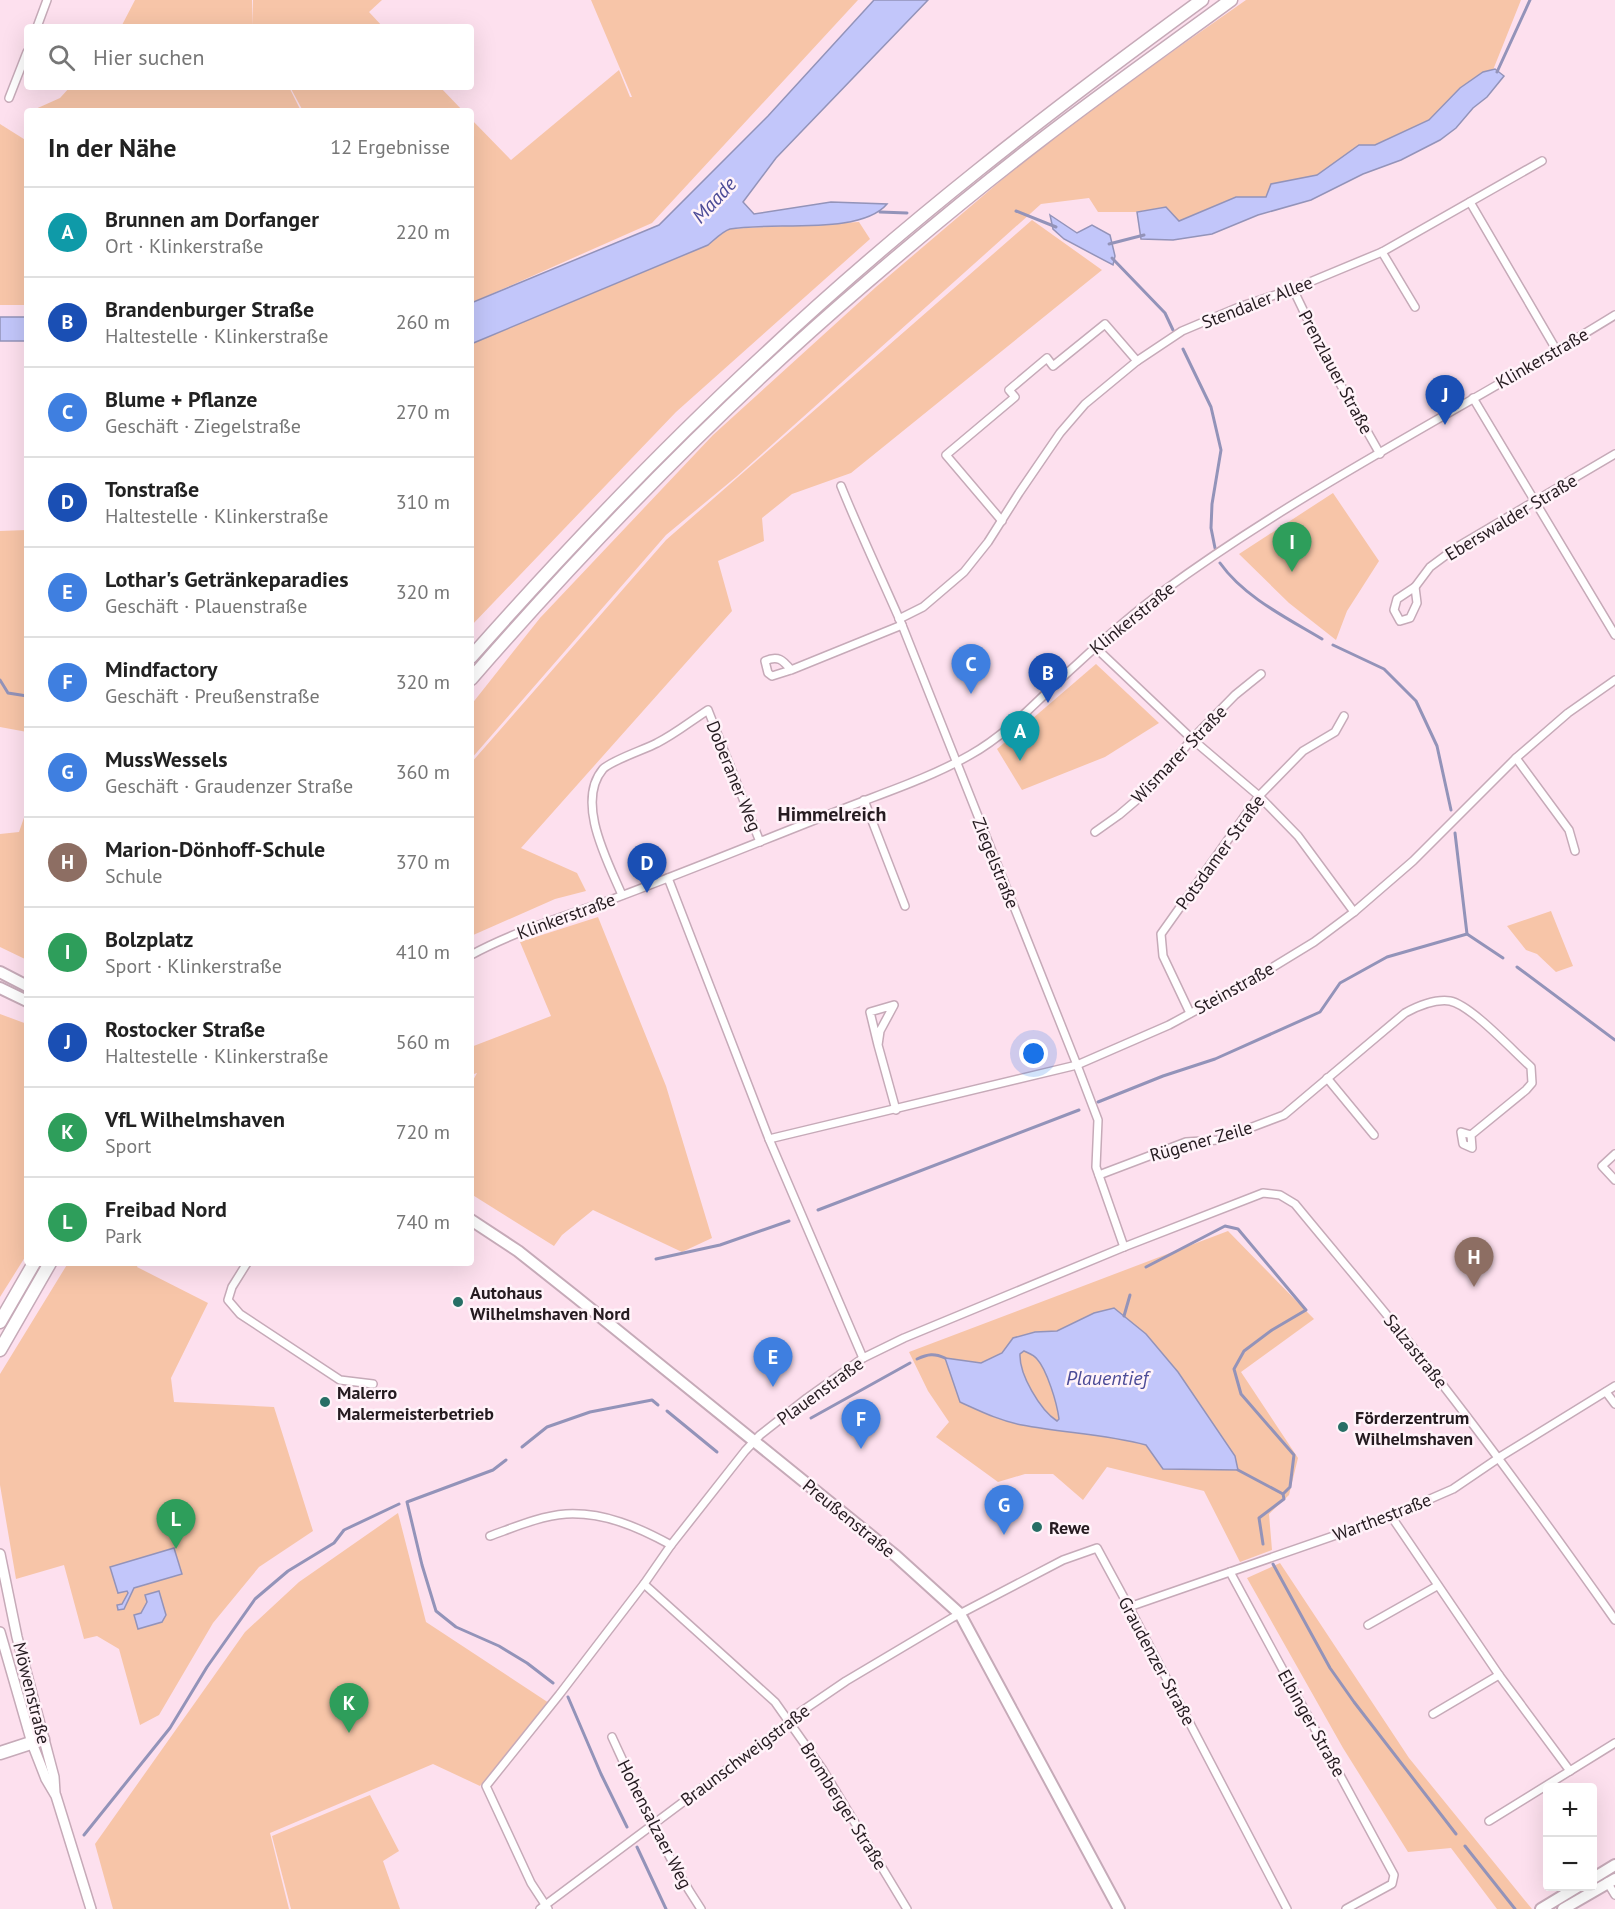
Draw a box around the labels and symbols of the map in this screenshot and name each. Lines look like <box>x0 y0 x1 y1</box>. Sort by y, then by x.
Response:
water label: Maade <box>686 171 742 229</box>
street label: Stendaler Allee <box>1198 270 1316 334</box>
street label: Prenzlauer Straße <box>1294 306 1378 438</box>
street label: Klinkerstraße <box>1492 322 1592 394</box>
pin: J <box>1426 376 1464 425</box>
street label: Eberswalder Straße <box>1441 469 1581 565</box>
pin: I <box>1272 522 1312 572</box>
street label: Klinkerstraße <box>1085 577 1179 659</box>
pin: C <box>952 644 990 694</box>
pin: B <box>1028 654 1068 703</box>
street label: Wismarer Straße <box>1126 700 1232 808</box>
pin: A <box>1000 712 1040 761</box>
street label: Doberaner Weg <box>701 717 767 835</box>
street label: Potsdamer Straße <box>1171 790 1269 914</box>
district label: Himmelreich <box>778 801 886 827</box>
street label: Ziegelstraße <box>967 814 1025 912</box>
pin: D <box>628 844 666 893</box>
street label: Klinkerstraße <box>514 888 618 944</box>
street label: Steinstraße <box>1190 957 1278 1019</box>
your location <box>1019 1039 1048 1068</box>
street label: Rügener Zeile <box>1147 1115 1255 1167</box>
pin: H <box>1454 1238 1494 1287</box>
place label: Autohaus Wilhelmshaven Nord <box>470 1281 630 1325</box>
marker: Autohaus Wilhelmshaven Nord <box>451 1295 465 1309</box>
street label: Salzastraße <box>1379 1309 1453 1393</box>
pin: E <box>754 1338 792 1387</box>
street label: Plauenstraße <box>772 1352 868 1430</box>
water label: Plauentief <box>1066 1365 1151 1391</box>
place label: Malerro Malermeisterbetrieb <box>337 1381 494 1425</box>
marker: Malerro Malermeisterbetrieb <box>318 1395 332 1409</box>
pin: F <box>842 1400 880 1449</box>
place label: Förderzentrum Wilhelmshaven <box>1355 1406 1473 1450</box>
marker: Förderzentrum Wilhelmshaven <box>1336 1420 1350 1434</box>
street label: Preußenstraße <box>798 1474 900 1562</box>
pin: G <box>984 1486 1024 1535</box>
street label: Warthestraße <box>1330 1488 1434 1546</box>
pin: L <box>156 1500 195 1549</box>
place label: Rewe <box>1049 1516 1090 1539</box>
marker: Rewe <box>1030 1520 1044 1534</box>
street label: Graudenzer Straße <box>1113 1593 1201 1729</box>
street label: Möwenstraße <box>8 1640 56 1746</box>
street label: Elbinger Straße <box>1273 1665 1351 1781</box>
pin: K <box>330 1684 368 1733</box>
street label: Braunschweigstraße <box>676 1699 814 1811</box>
street label: Bromberger Straße <box>796 1738 892 1874</box>
street label: Hohensalzaer Weg <box>613 1756 697 1892</box>

